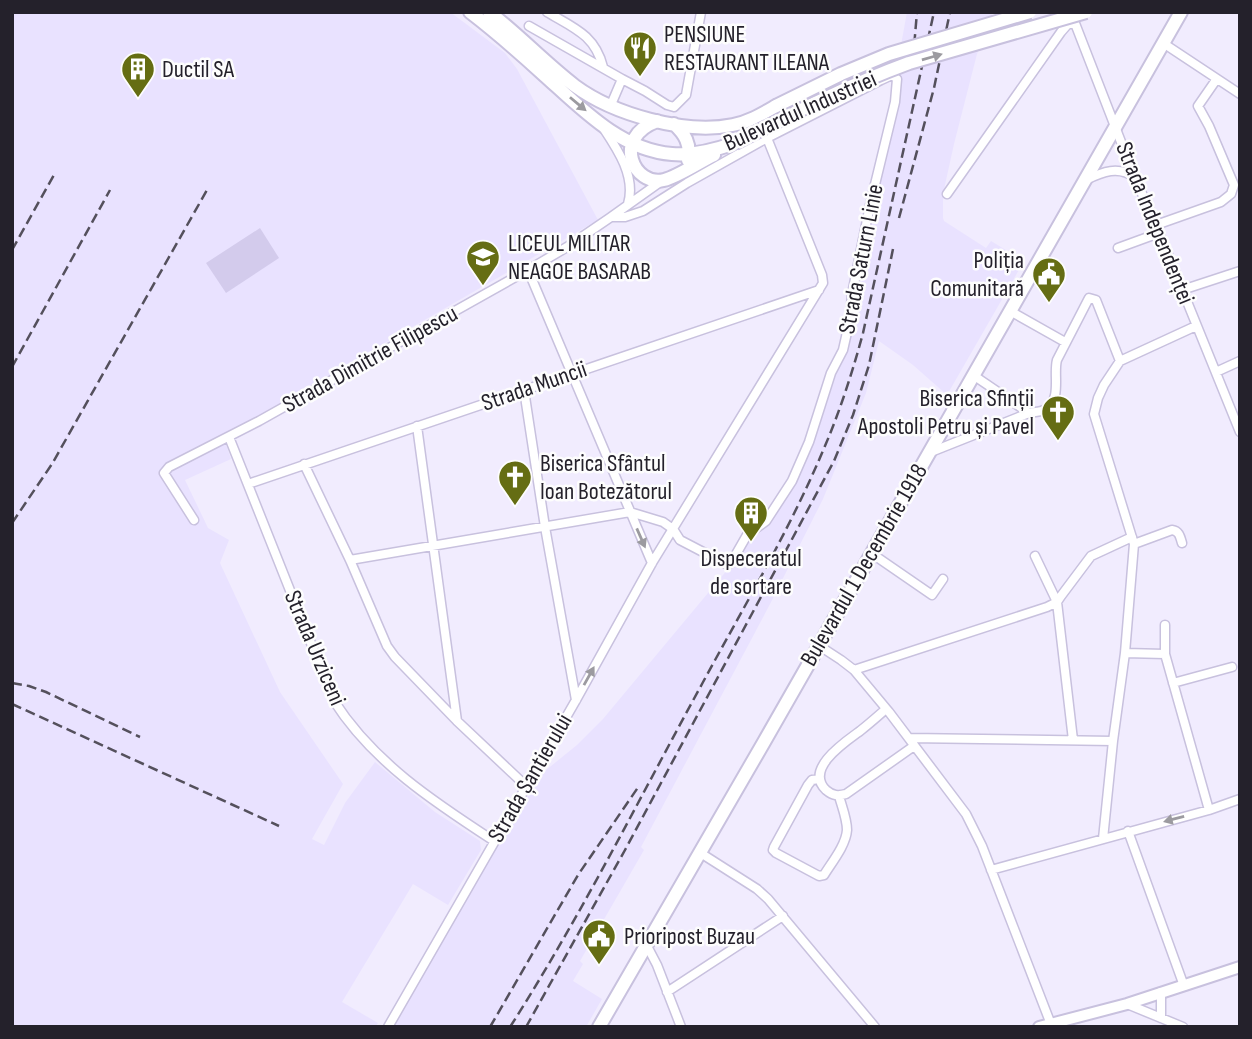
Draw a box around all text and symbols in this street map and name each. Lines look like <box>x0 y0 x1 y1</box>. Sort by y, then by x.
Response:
place label: PENSIUNE RESTAURANT ILEANA <box>664 20 830 77</box>
restaurant icon: PENSIUNE RESTAURANT ILEANA <box>621 29 659 78</box>
building icon: Ductil SA <box>119 50 157 99</box>
one-way arrow <box>921 51 942 61</box>
place label: Ductil SA <box>162 55 235 84</box>
street label: Bulevardul Industriei <box>719 64 881 158</box>
one-way arrow <box>568 97 586 112</box>
street label: Strada Independenței <box>1109 138 1201 308</box>
street label: Strada Saturn Linie <box>832 182 890 336</box>
place label: LICEUL MILITAR NEAGOE BASARAB <box>508 229 651 286</box>
school or university icon: LICEUL MILITAR NEAGOE BASARAB <box>464 238 502 287</box>
place label: Poliția Comunitară <box>930 246 1024 303</box>
public building icon: Poliția Comunitară <box>1030 255 1068 304</box>
street label: Strada Dimitrie Filipescu <box>277 299 463 419</box>
street label: Strada Muncii <box>478 354 590 418</box>
place label: Biserica Sfinții Apostoli Petru și Pavel <box>857 384 1034 441</box>
church icon: Biserica Sfinții Apostoli Petru și Pavel <box>1039 393 1077 442</box>
place label: Biserica Sfântul Ioan Botezătorul <box>540 449 672 506</box>
church icon: Biserica Sfântul Ioan Botezătorul <box>496 458 534 507</box>
street label: Bulevardul 1 Decembrie 1918 <box>794 459 934 671</box>
building icon: Dispeceratul de sortare <box>732 494 770 543</box>
one-way arrow <box>635 528 647 548</box>
place label: Dispeceratul de sortare <box>700 544 802 601</box>
street label: Strada Urziceni <box>278 586 352 710</box>
one-way arrow <box>583 666 595 686</box>
street label: Strada Șantierului <box>482 709 578 847</box>
one-way arrow <box>1163 814 1185 825</box>
public building icon: Prioripost Buzau <box>580 917 618 966</box>
place label: Prioripost Buzau <box>624 922 755 951</box>

